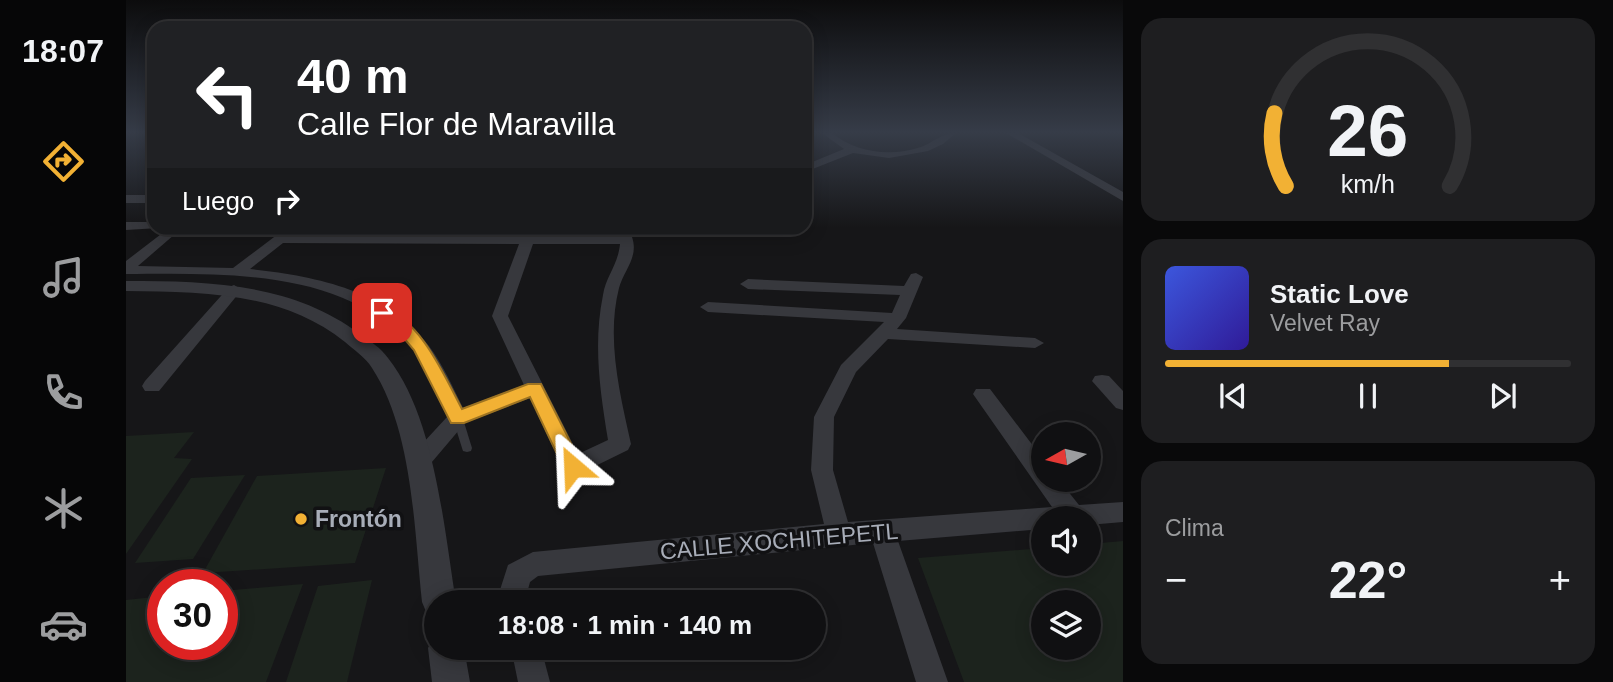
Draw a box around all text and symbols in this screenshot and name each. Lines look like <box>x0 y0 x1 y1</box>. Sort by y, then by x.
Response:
text: 18:07 <box>22 33 104 69</box>
icon: left <box>182 49 273 140</box>
text: 40 m <box>297 49 409 103</box>
text: 26 <box>1328 90 1408 171</box>
text: Calle Flor de Maravilla <box>297 106 615 142</box>
icon: directions <box>39 137 88 186</box>
text: km/h <box>1341 169 1395 197</box>
icon: right <box>268 182 306 220</box>
text: Luego <box>182 186 254 216</box>
icon: music <box>39 253 88 302</box>
text: Static Love <box>1270 279 1409 309</box>
pin <box>352 283 412 343</box>
icon: arrive <box>363 294 401 332</box>
text: Velvet Ray <box>1270 310 1380 336</box>
icon: phone <box>39 368 88 417</box>
icon: previous <box>1214 377 1252 415</box>
icon: pause <box>1349 377 1387 415</box>
icon: next <box>1484 377 1522 415</box>
north arrow <box>1031 422 1101 492</box>
map controls <box>1031 422 1101 660</box>
position arrow <box>536 430 610 504</box>
icon: climate <box>39 484 88 533</box>
place label: Frontón <box>315 506 402 532</box>
button: sound <box>1031 506 1101 576</box>
marker: Frontón <box>293 511 309 527</box>
text: Clima <box>1165 515 1224 541</box>
street label: CALLE XOCHITEPETL <box>659 518 899 564</box>
text: 22° <box>1329 551 1407 609</box>
text: − <box>1165 559 1187 601</box>
text: + <box>1549 559 1571 601</box>
speed limit sign: 30 <box>147 569 238 660</box>
button: layers <box>1031 590 1101 660</box>
icon: car <box>39 600 88 649</box>
text: 18:08 · 1 min · 140 m <box>498 610 752 640</box>

